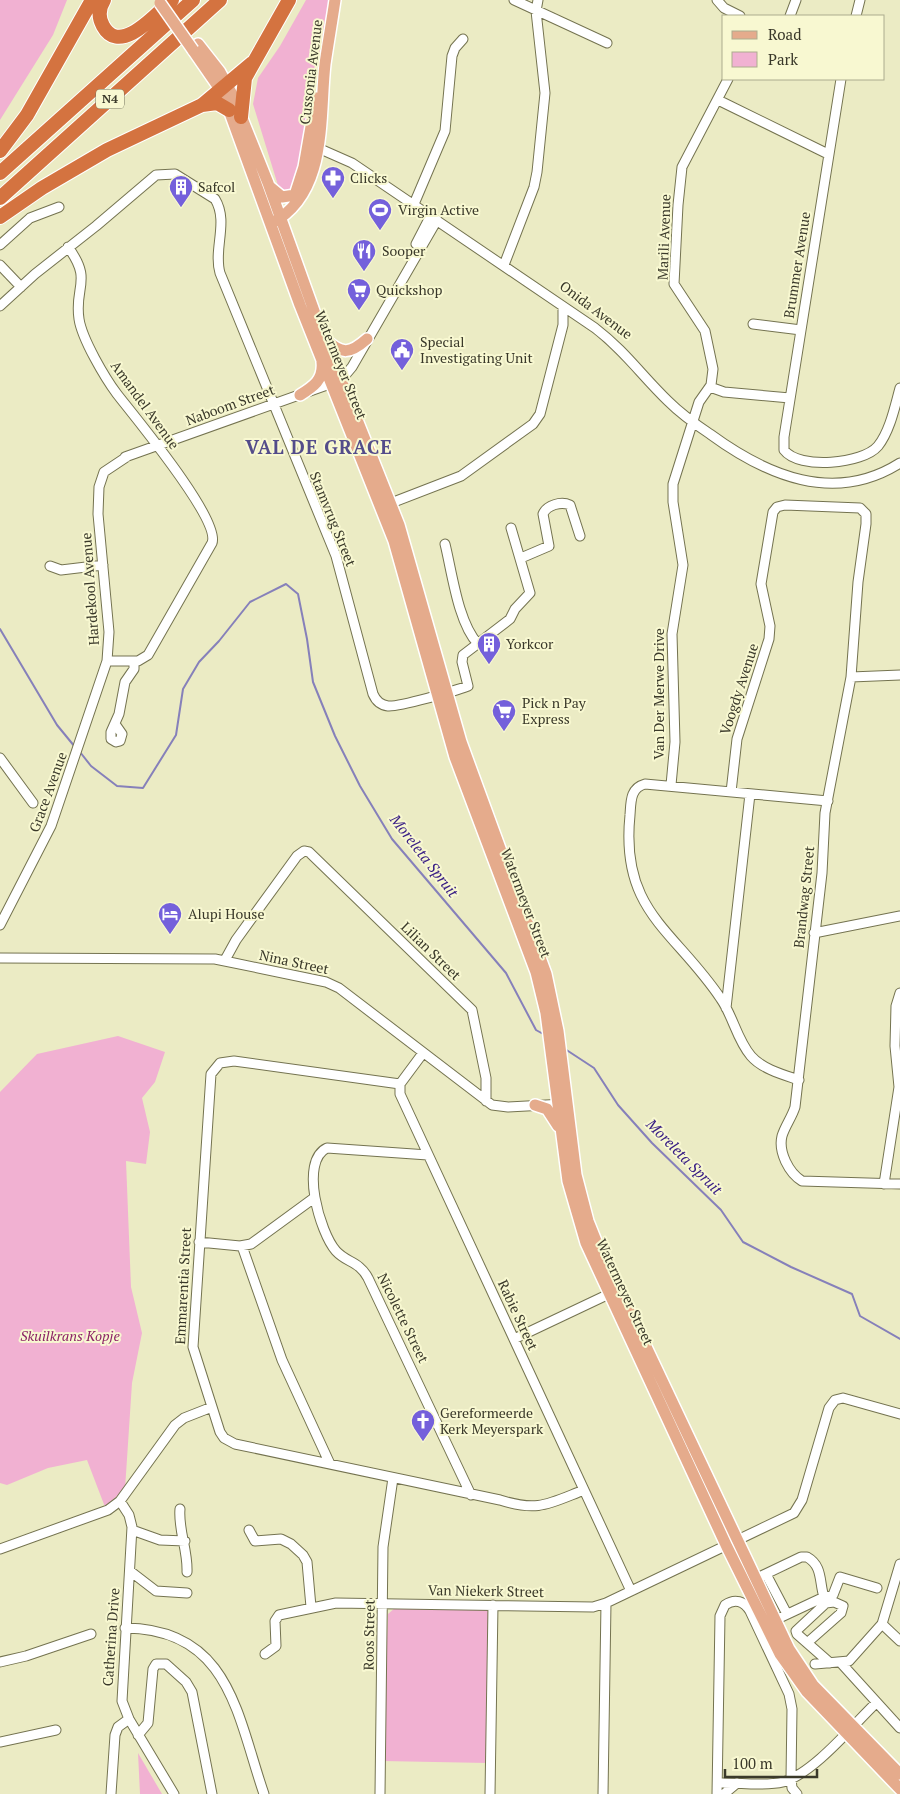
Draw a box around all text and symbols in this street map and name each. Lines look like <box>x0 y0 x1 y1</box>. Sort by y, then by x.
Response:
legend <box>722 15 885 80</box>
street label: Cussonia Avenue <box>295 18 326 125</box>
text: Road <box>768 24 801 44</box>
text: Park <box>768 49 798 69</box>
road number: N4 <box>96 90 124 108</box>
pharmacy icon: Clicks <box>320 165 346 199</box>
place label: Clicks <box>350 168 387 187</box>
building icon: Safcol <box>168 174 194 208</box>
place label: Safcol <box>198 177 235 196</box>
street label: Marili Avenue <box>653 194 674 280</box>
sports icon: Virgin Active <box>367 197 393 231</box>
place label: Virgin Active <box>398 200 479 219</box>
street label: Brummer Avenue <box>779 210 814 320</box>
restaurant icon: Sooper <box>351 238 377 272</box>
place label: Sooper <box>382 241 426 260</box>
street label: Onida Avenue <box>556 276 637 343</box>
supermarket icon: Quickshop <box>346 277 372 311</box>
place label: Quickshop <box>376 280 442 299</box>
street label: Watermeyer Street <box>311 308 372 423</box>
place label: Special Investigating Unit <box>420 332 533 367</box>
public building icon: Special Investigating Unit <box>389 337 415 371</box>
street label: Amandel Avenue <box>107 357 184 453</box>
street label: Naboom Street <box>183 379 278 429</box>
district label: VAL DE GRACE <box>245 434 393 459</box>
street label: Stamvrug Street <box>306 469 361 570</box>
street label: Hardekool Avenue <box>76 532 103 646</box>
street label: Van Der Merwe Drive <box>649 628 668 760</box>
building icon: Yorkcor <box>476 631 502 665</box>
place label: Yorkcor <box>506 634 554 653</box>
street label: Voogdy Avenue <box>715 641 762 737</box>
place label: Pick n Pay Express <box>522 693 587 728</box>
supermarket icon: Pick n Pay Express <box>491 698 517 732</box>
street label: Grace Avenue <box>24 749 71 835</box>
water label: Moreleta Spruit <box>386 809 464 902</box>
street label: Brandwag Street <box>789 844 818 949</box>
street label: Watermeyer Street <box>497 845 556 961</box>
hotel icon: Alupi House <box>157 901 183 935</box>
place label: Alupi House <box>188 904 264 923</box>
street label: Lilian Street <box>397 917 466 985</box>
street label: Nina Street <box>258 945 331 978</box>
water label: Moreleta Spruit <box>642 1113 728 1199</box>
street label: Emmarentia Street <box>170 1226 195 1345</box>
street label: Watermeyer Street <box>592 1235 659 1349</box>
street label: Nicolette Street <box>373 1270 434 1367</box>
street label: Rabie Street <box>494 1276 543 1354</box>
park label: Skuilkrans Kopje <box>20 1326 120 1345</box>
place label: Gereformeerde Kerk Meyerspark <box>440 1403 544 1438</box>
church icon: Gereformeerde Kerk Meyerspark <box>410 1408 436 1442</box>
street label: Van Niekerk Street <box>428 1580 545 1601</box>
street label: Catherina Drive <box>98 1587 123 1687</box>
street label: Roos Street <box>358 1599 379 1671</box>
scale bar <box>725 1746 818 1778</box>
text: 100 m <box>732 1753 773 1773</box>

